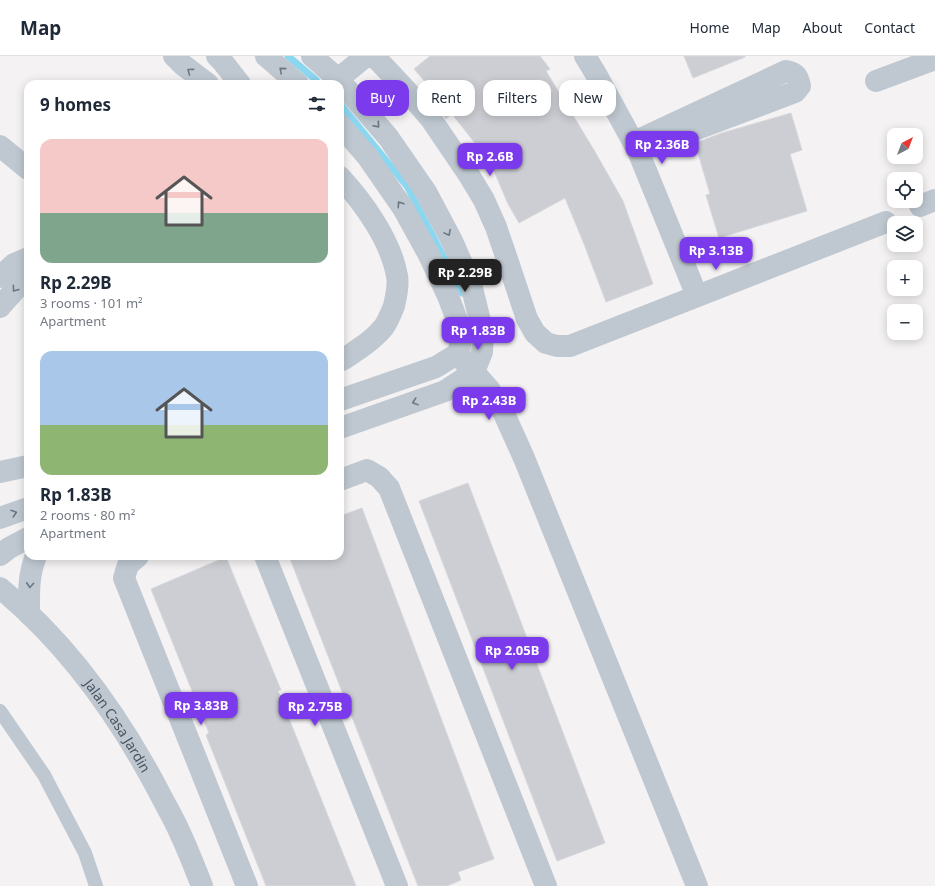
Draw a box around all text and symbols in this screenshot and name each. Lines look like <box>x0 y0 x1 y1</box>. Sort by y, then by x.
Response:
text: Map <box>20 15 61 41</box>
text: Home <box>690 18 729 37</box>
text: Map <box>751 18 781 37</box>
text: About <box>803 18 842 37</box>
text: Contact <box>864 18 915 37</box>
one-way arrow <box>279 67 287 75</box>
one-way arrow <box>188 69 195 76</box>
chip: Buy <box>356 80 409 116</box>
chip: Rent <box>417 80 475 116</box>
chip: Filters <box>483 80 551 116</box>
chip: New <box>559 80 616 116</box>
text: 9 homes <box>40 93 111 116</box>
icon: filters <box>306 93 328 115</box>
one-way arrow <box>372 120 379 127</box>
north arrow <box>887 128 923 164</box>
map controls <box>887 128 923 340</box>
pin: Rp 2.36B <box>621 131 703 165</box>
text: Rp 2.36B <box>635 135 689 153</box>
pin: Rp 2.6B <box>453 143 527 177</box>
text: Rp 2.6B <box>466 147 514 165</box>
icon: home <box>148 165 220 237</box>
button: locate <box>887 172 923 208</box>
one-way arrow <box>397 201 405 208</box>
button: layers <box>887 216 923 252</box>
one-way arrow <box>444 229 451 236</box>
pin: Rp 3.13B <box>675 237 757 271</box>
text: Rp 3.13B <box>689 241 743 259</box>
pin: Rp 2.29B <box>424 259 506 293</box>
button: + <box>887 260 923 296</box>
text: Rp 2.29B <box>438 263 492 281</box>
text: Rp 2.29B <box>40 271 112 294</box>
one-way arrow <box>13 284 20 291</box>
text: 3 rooms · 101 m² <box>40 294 143 312</box>
button: − <box>887 304 923 340</box>
text: Apartment <box>40 312 106 330</box>
pin: Rp 1.83B <box>437 317 519 351</box>
text: Rp 1.83B <box>451 321 505 339</box>
icon: home <box>148 377 220 449</box>
pin: Rp 2.43B <box>448 387 530 421</box>
text: Rp 2.43B <box>462 391 516 409</box>
one-way arrow <box>411 397 418 406</box>
text: Rp 1.83B <box>40 483 112 506</box>
text: 2 rooms · 80 m² <box>40 506 135 524</box>
one-way arrow <box>10 509 17 518</box>
text: Apartment <box>40 524 106 542</box>
one-way arrow <box>25 582 34 588</box>
pin: Rp 2.05B <box>471 637 553 671</box>
text: Rp 2.05B <box>485 641 539 659</box>
street label: Jalan Casa Jardin <box>79 673 156 776</box>
pin: Rp 3.83B <box>160 692 242 726</box>
pin: Rp 2.75B <box>274 693 356 727</box>
text: Rp 3.83B <box>174 696 228 714</box>
text: Rp 2.75B <box>288 697 342 715</box>

